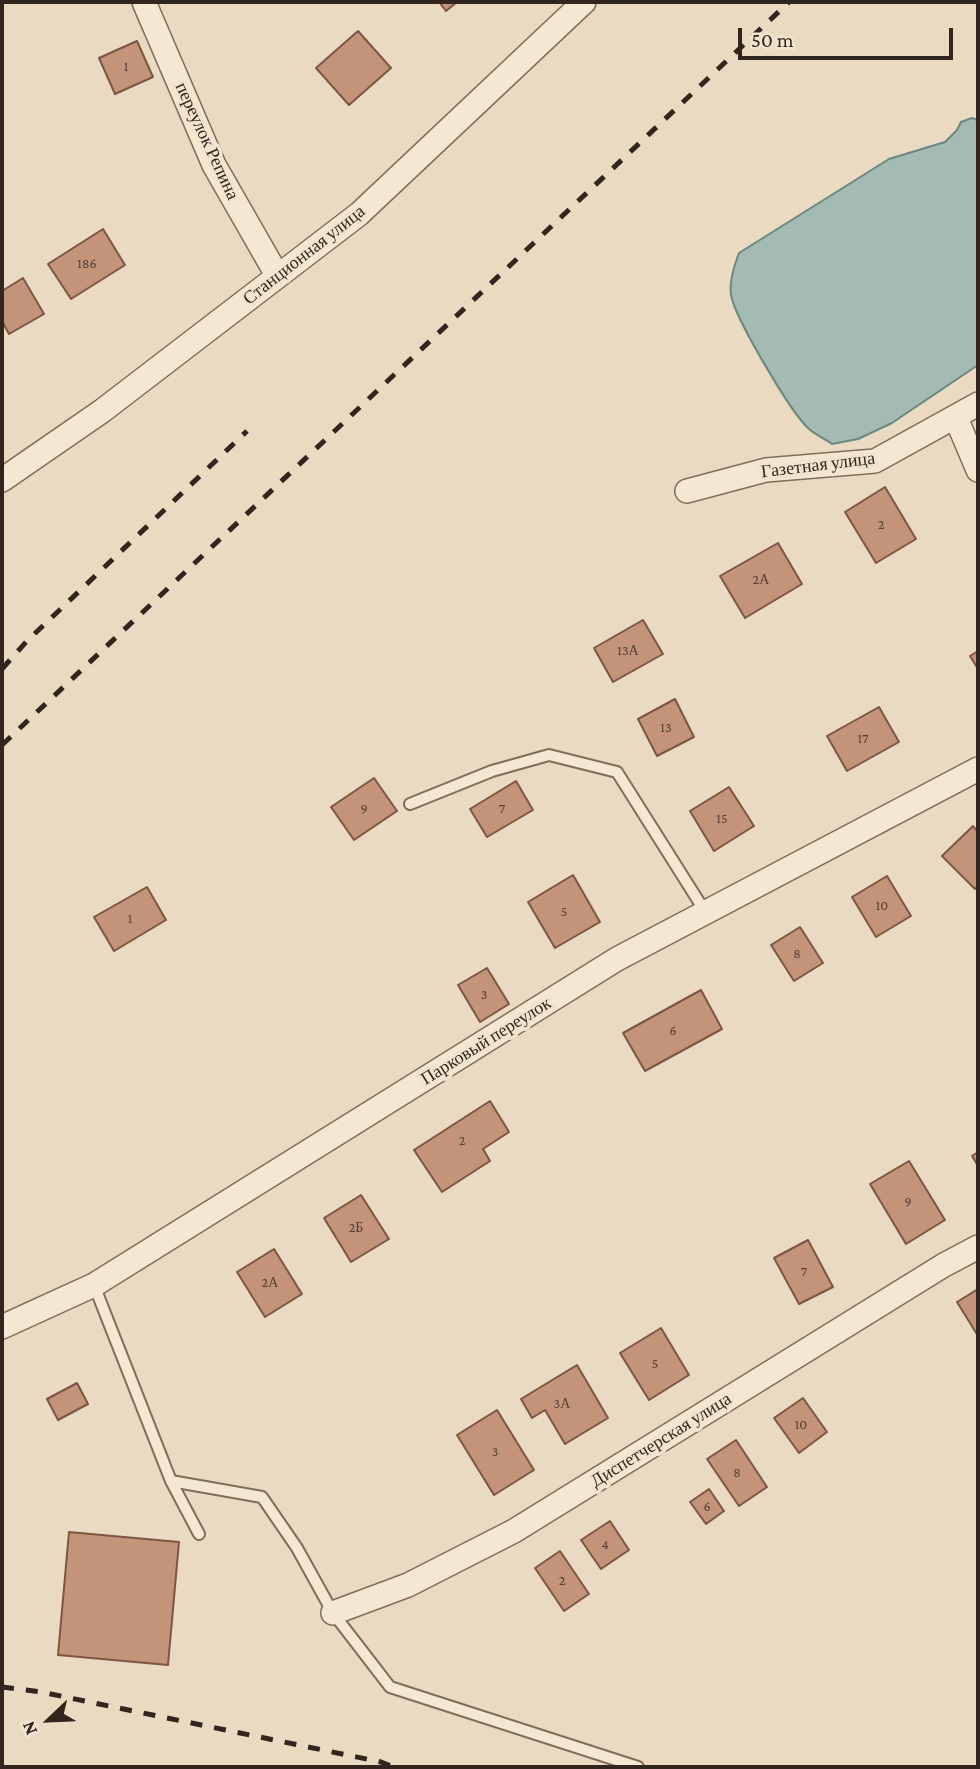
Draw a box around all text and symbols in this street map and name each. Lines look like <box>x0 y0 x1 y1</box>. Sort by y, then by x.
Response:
scale bar <box>742 14 957 58</box>
text: 50 m <box>751 28 794 52</box>
house number: 1 <box>124 59 128 75</box>
street label: переулок Репина <box>170 79 244 203</box>
street label: Станционная улица <box>239 201 369 309</box>
house number: 186 <box>77 256 97 272</box>
street label: Газетная улица <box>760 447 876 483</box>
house number: 2 <box>878 517 884 533</box>
house number: 2А <box>753 572 769 588</box>
house number: 13А <box>617 643 639 659</box>
house number: 13 <box>660 720 672 736</box>
house number: 17 <box>857 731 869 747</box>
house number: 9 <box>360 801 368 817</box>
house number: 7 <box>499 801 505 817</box>
house number: 15 <box>716 811 728 827</box>
house number: 10 <box>876 898 888 914</box>
house number: 5 <box>561 904 567 920</box>
house number: 1 <box>128 911 132 927</box>
house number: 8 <box>793 946 801 962</box>
house number: 3 <box>481 987 487 1003</box>
street label: Парковый переулок <box>417 992 555 1090</box>
house number: 6 <box>669 1023 677 1039</box>
house number: 2 <box>459 1133 465 1149</box>
house number: 9 <box>904 1194 912 1210</box>
house number: 2Б <box>349 1220 363 1236</box>
house number: 7 <box>801 1264 807 1280</box>
house number: 2А <box>262 1275 278 1291</box>
house number: 5 <box>652 1356 658 1372</box>
street label: Диспетчерская улица <box>587 1388 735 1492</box>
house number: 3А <box>554 1396 570 1412</box>
house number: 10 <box>795 1417 807 1433</box>
house number: 3 <box>492 1444 498 1460</box>
house number: 8 <box>733 1465 741 1481</box>
house number: 6 <box>703 1499 711 1515</box>
house number: 4 <box>601 1537 609 1553</box>
house number: 2 <box>559 1573 565 1589</box>
north arrow <box>14 1685 84 1755</box>
text: N <box>17 1718 41 1738</box>

